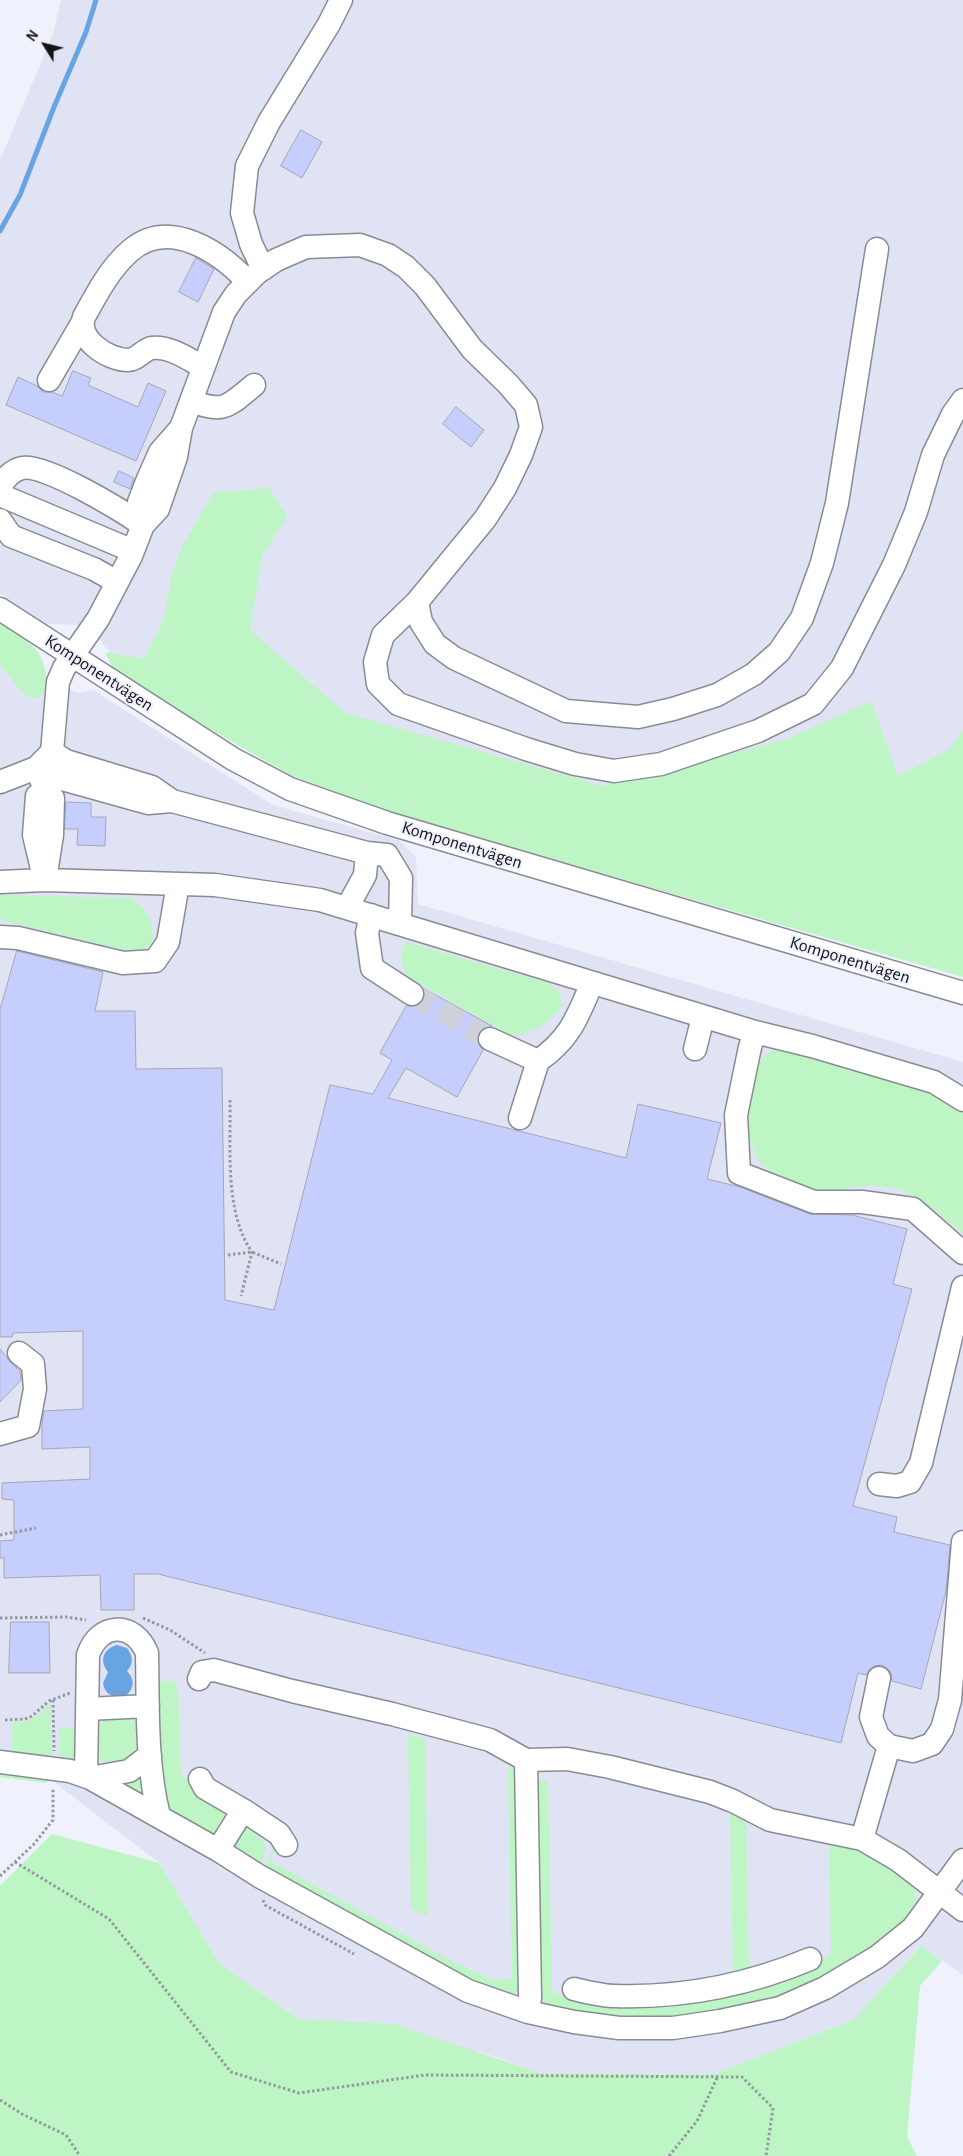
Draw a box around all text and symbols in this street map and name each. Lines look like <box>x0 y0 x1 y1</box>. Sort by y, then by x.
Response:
north arrow <box>20 20 70 70</box>
text: N <box>24 28 41 44</box>
street label: Komponentvägen <box>41 630 157 716</box>
street label: Komponentvägen <box>399 816 525 874</box>
street label: Komponentvägen <box>787 931 913 989</box>

